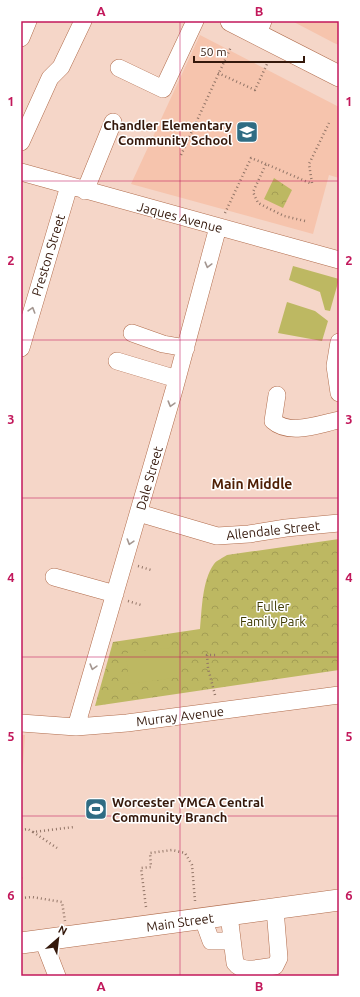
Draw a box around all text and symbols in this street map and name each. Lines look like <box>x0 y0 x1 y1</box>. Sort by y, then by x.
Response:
text: A <box>96 4 106 18</box>
text: B <box>255 4 264 18</box>
scale bar <box>194 38 304 64</box>
text: 50 m <box>200 45 227 58</box>
text: 1 <box>7 94 15 108</box>
text: 1 <box>345 94 353 108</box>
place label: Chandler Elementary Community School <box>103 118 232 147</box>
school or university icon: Chandler Elementary Community School <box>234 119 260 145</box>
street label: Jaques Avenue <box>136 199 224 235</box>
street label: Preston Street <box>29 212 67 298</box>
text: 2 <box>7 253 15 267</box>
text: 2 <box>345 253 353 267</box>
one-way arrow <box>204 261 213 268</box>
one-way arrow <box>27 307 36 314</box>
one-way arrow <box>167 401 175 407</box>
text: 3 <box>7 412 15 426</box>
text: 3 <box>345 412 353 426</box>
street label: Dale Street <box>133 444 165 512</box>
district label: Main Middle <box>212 476 292 492</box>
street label: Allendale Street <box>226 518 320 542</box>
one-way arrow <box>126 538 135 545</box>
text: 4 <box>7 570 15 584</box>
text: 4 <box>345 570 353 584</box>
park label: Fuller Family Park <box>240 599 306 628</box>
one-way arrow <box>90 663 98 670</box>
street label: Murray Avenue <box>135 704 225 728</box>
text: 5 <box>7 729 15 743</box>
text: 5 <box>345 729 353 743</box>
place label: Worcester YMCA Central Community Branch <box>112 795 264 824</box>
sports icon: Worcester YMCA Central Community Branch <box>83 796 109 822</box>
text: 6 <box>7 888 15 902</box>
text: 6 <box>345 888 353 902</box>
street label: Main Street <box>145 910 215 934</box>
north arrow <box>38 919 78 959</box>
text: N <box>56 923 69 937</box>
text: A <box>96 979 106 993</box>
text: B <box>255 979 264 993</box>

